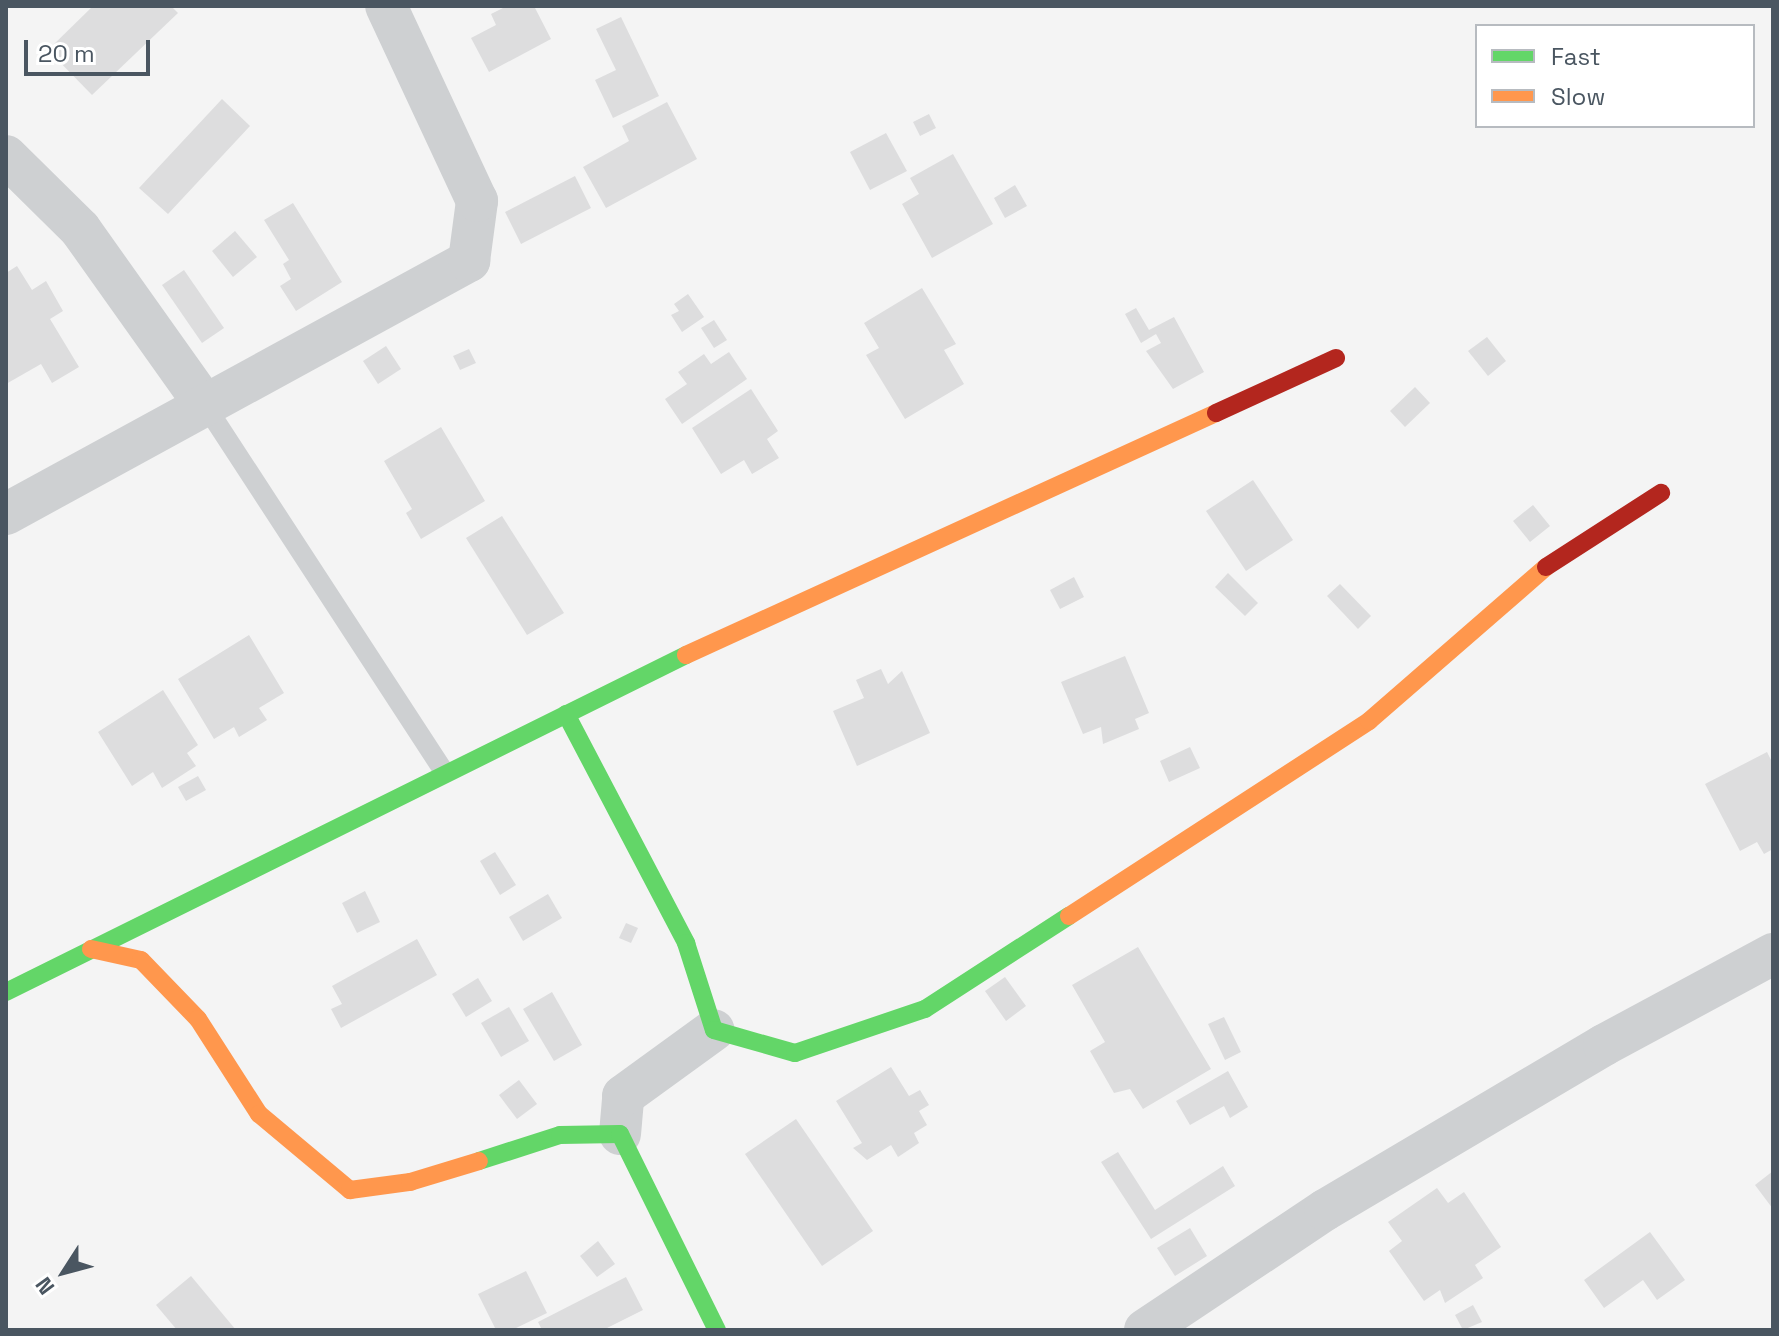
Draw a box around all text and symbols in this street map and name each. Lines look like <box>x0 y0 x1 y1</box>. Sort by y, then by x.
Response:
scale bar <box>28 24 154 74</box>
legend <box>1475 24 1755 128</box>
text: 20 m <box>38 38 95 69</box>
text: Fast <box>1551 41 1601 72</box>
text: Slow <box>1551 81 1605 112</box>
north arrow <box>24 1232 104 1312</box>
text: N <box>29 1272 60 1300</box>

